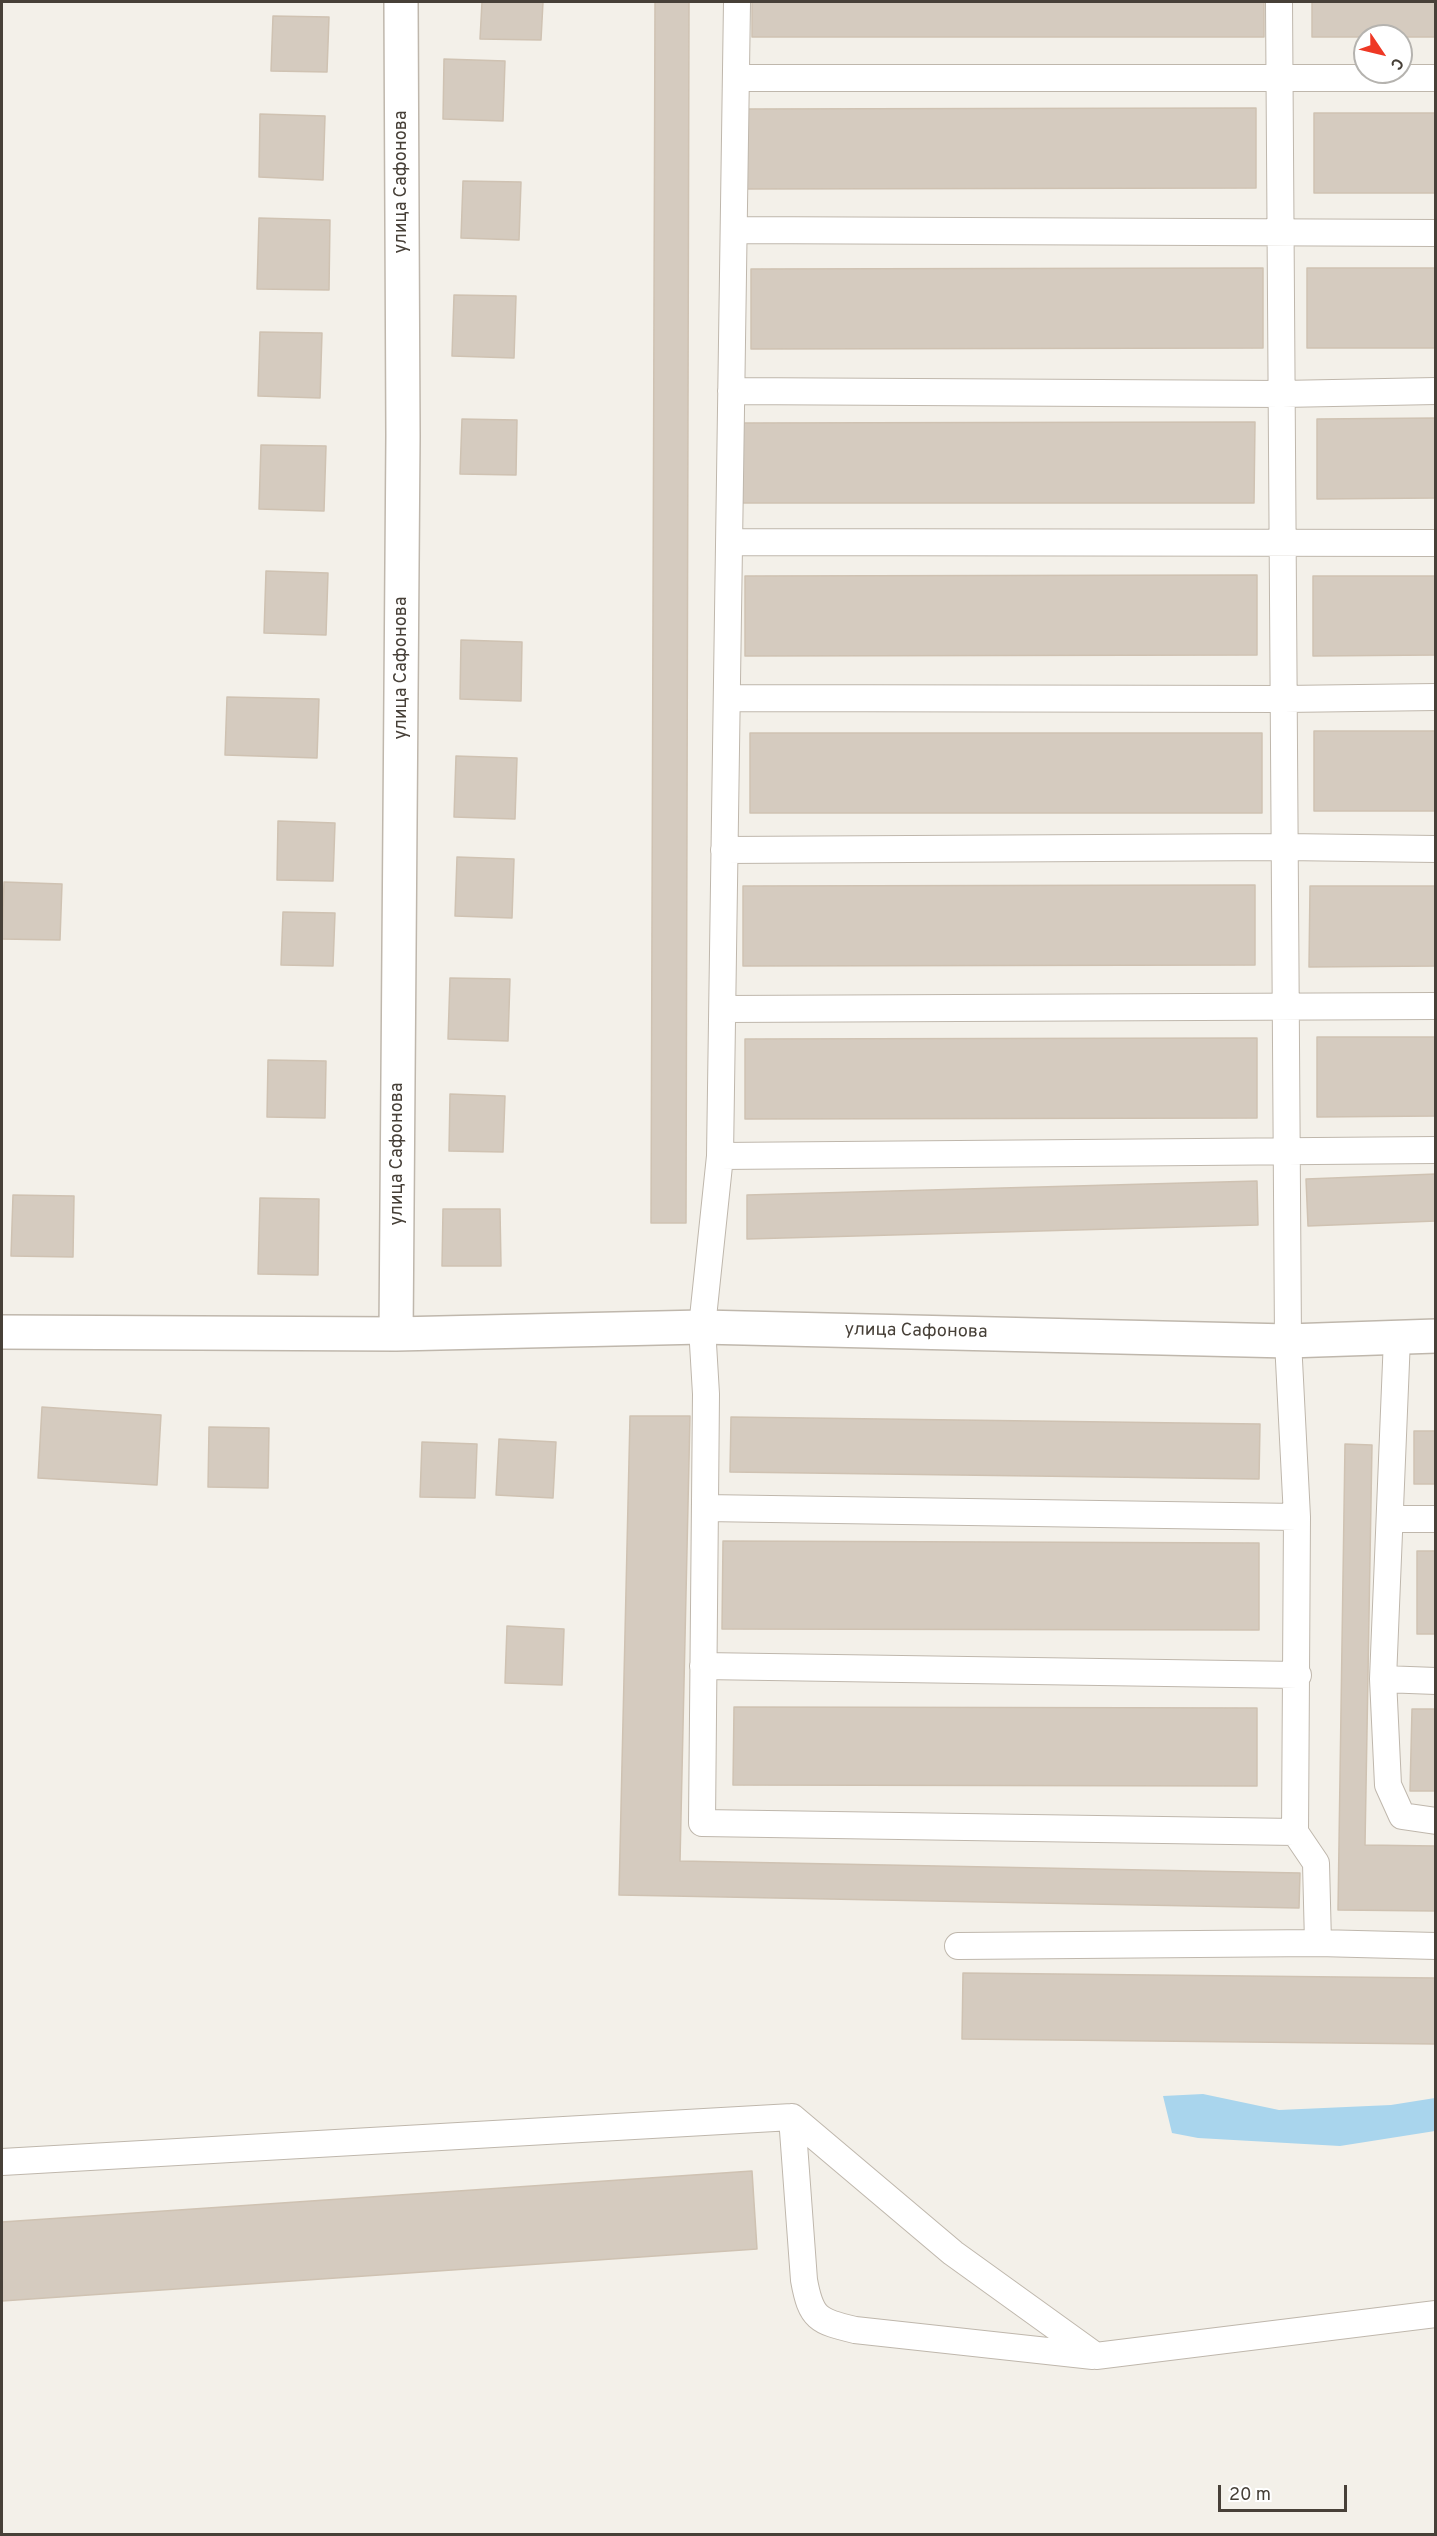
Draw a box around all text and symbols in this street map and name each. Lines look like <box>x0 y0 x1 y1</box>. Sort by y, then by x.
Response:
north arrow <box>1353 24 1413 84</box>
text: С <box>1385 53 1407 73</box>
street label: улица Сафонова <box>391 111 413 253</box>
street label: улица Сафонова <box>391 597 413 739</box>
street label: улица Сафонова <box>387 1083 409 1225</box>
street label: улица Сафонова <box>844 1320 988 1344</box>
scale bar <box>1221 2473 1350 2511</box>
text: 20 m <box>1229 2484 1271 2507</box>

